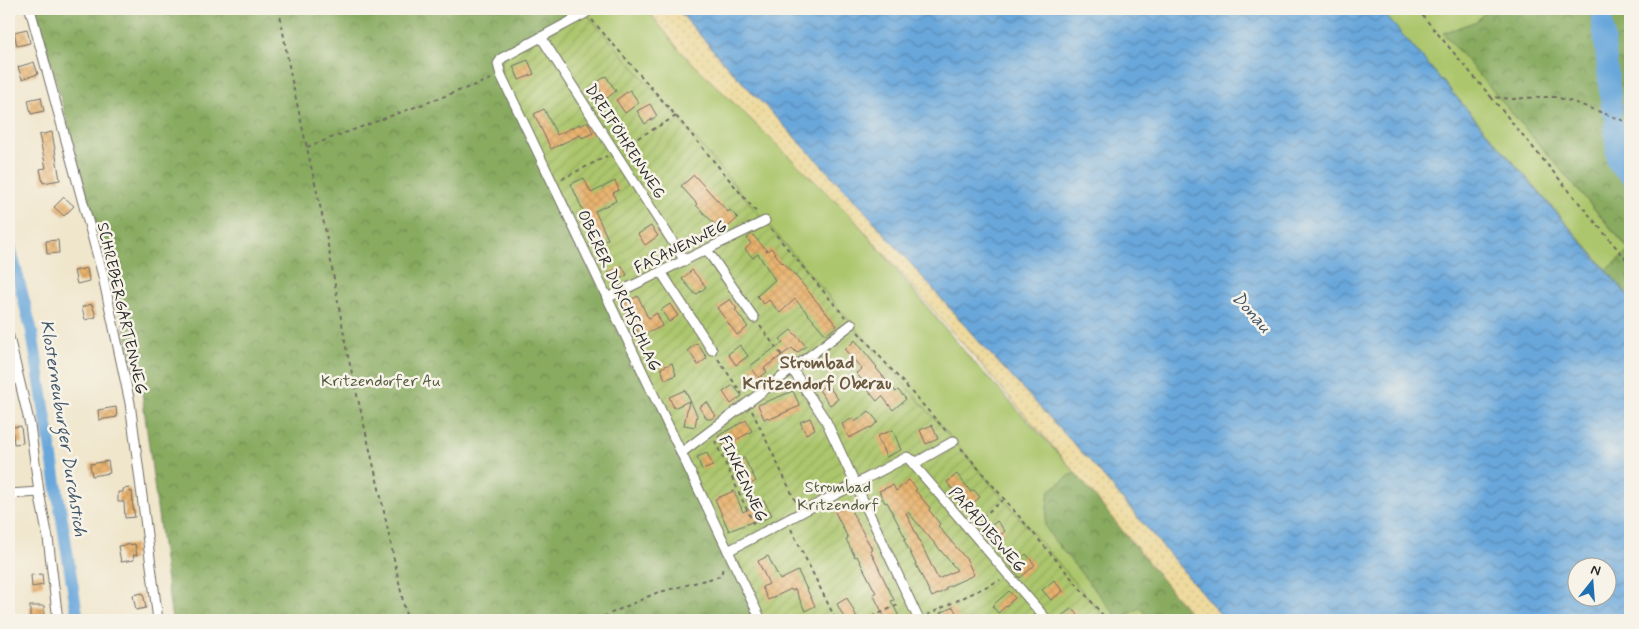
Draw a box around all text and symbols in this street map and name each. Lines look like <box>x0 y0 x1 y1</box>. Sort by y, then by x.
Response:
street label: DREIFÖHRENWEG <box>580 80 670 204</box>
street label: OBERER DURCHSCHLAG <box>572 207 665 375</box>
street label: FASANENWEG <box>631 216 731 279</box>
street label: SCHREBERGARTENWEG <box>92 220 152 396</box>
water label: Donau <box>1226 287 1276 339</box>
water label: Klosterneuburger Durchstich <box>32 318 92 539</box>
district label: Strombad Kritzendorf Oberau <box>742 351 892 396</box>
park label: Kritzendorfer Au <box>321 371 441 392</box>
street label: FINKENWEG <box>713 432 772 525</box>
park label: Strombad Kritzendorf <box>797 477 879 516</box>
street label: PARADIESWEG <box>944 483 1030 577</box>
north arrow <box>1566 556 1616 606</box>
text: N <box>1588 561 1603 580</box>

